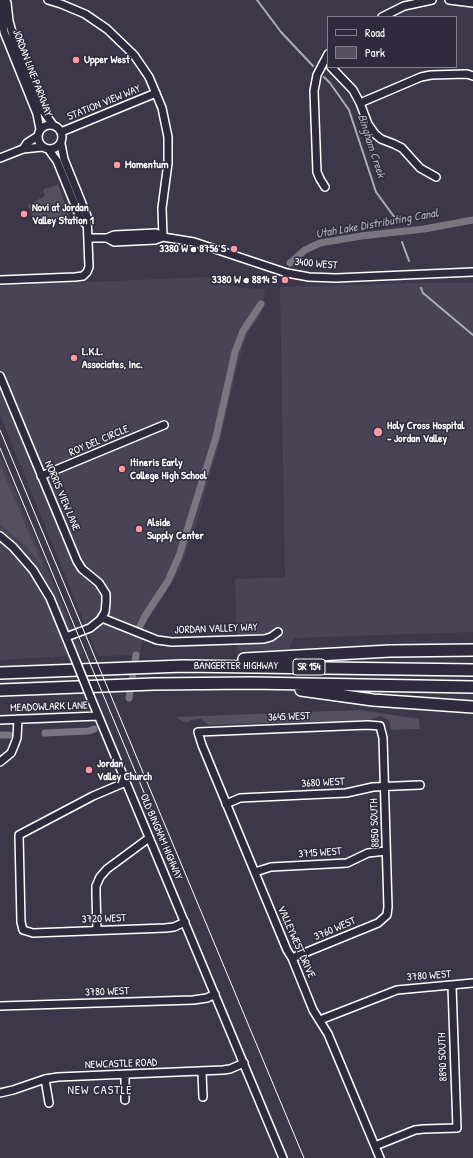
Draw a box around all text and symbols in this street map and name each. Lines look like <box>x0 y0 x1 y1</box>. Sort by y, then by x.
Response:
legend <box>327 16 457 68</box>
text: Road <box>365 24 385 41</box>
street label: JORDAN LINE PARKWAY <box>9 27 55 119</box>
text: Park <box>365 44 385 61</box>
place label: Upper West <box>84 53 130 67</box>
marker: Upper West <box>71 55 81 65</box>
street label: STATION VIEW WAY <box>65 82 143 124</box>
water label: Bingham Creek <box>354 112 388 180</box>
place label: Momentum <box>125 158 168 172</box>
marker: Momentum <box>112 160 122 170</box>
place label: Novi at Jordan Valley Station 1 <box>32 201 94 227</box>
water label: Utah Lake Distributing Canal <box>315 206 439 242</box>
marker: Novi at Jordan Valley Station 1 <box>19 209 29 219</box>
place label: 3380 W @ 8756 S <box>159 242 226 256</box>
marker: 3380 W @ 8756 S <box>229 244 239 254</box>
street label: 3400 WEST <box>294 256 338 272</box>
place label: 3380 W @ 8814 S <box>212 273 277 287</box>
marker: 3380 W @ 8814 S <box>280 275 290 285</box>
place label: L.K.L. Associates, Inc. <box>82 345 143 371</box>
marker: L.K.L. Associates, Inc. <box>69 353 79 363</box>
place label: Holy Cross Hospital - Jordan Valley <box>387 419 464 445</box>
street label: ROY DEL CIRCLE <box>67 422 131 460</box>
marker: Holy Cross Hospital - Jordan Valley <box>372 426 384 438</box>
place label: Itineris Early College High School <box>130 456 207 482</box>
street label: NORRIS VIEW LANE <box>41 459 83 533</box>
marker: Itineris Early College High School <box>117 464 127 474</box>
place label: Alside Supply Center <box>147 516 204 542</box>
marker: Alside Supply Center <box>134 524 144 534</box>
street label: JORDAN VALLEY WAY <box>174 621 258 637</box>
street label: BANGERTER HIGHWAY <box>194 659 278 673</box>
road number: SR 154 <box>293 659 325 675</box>
street label: MEADOWLARK LANE <box>10 699 88 715</box>
street label: 3645 WEST <box>268 710 310 724</box>
place label: Jordan Valley Church <box>97 757 152 783</box>
marker: Jordan Valley Church <box>84 765 94 775</box>
street label: 3680 WEST <box>301 775 345 791</box>
street label: OLD BINGHAM HIGHWAY <box>137 792 185 882</box>
street label: 8850 SOUTH <box>368 798 382 848</box>
street label: 3715 WEST <box>298 845 342 861</box>
street label: VALLEYWEST DRIVE <box>274 904 318 980</box>
street label: 3720 WEST <box>81 912 127 926</box>
street label: 3760 WEST <box>312 914 358 944</box>
street label: 3780 WEST <box>406 968 452 984</box>
street label: 3780 WEST <box>85 985 129 999</box>
street label: 8890 SOUTH <box>436 1033 450 1081</box>
street label: NEWCASTLE ROAD <box>85 1056 157 1072</box>
district label: NEW CASTLE <box>67 1084 133 1098</box>

